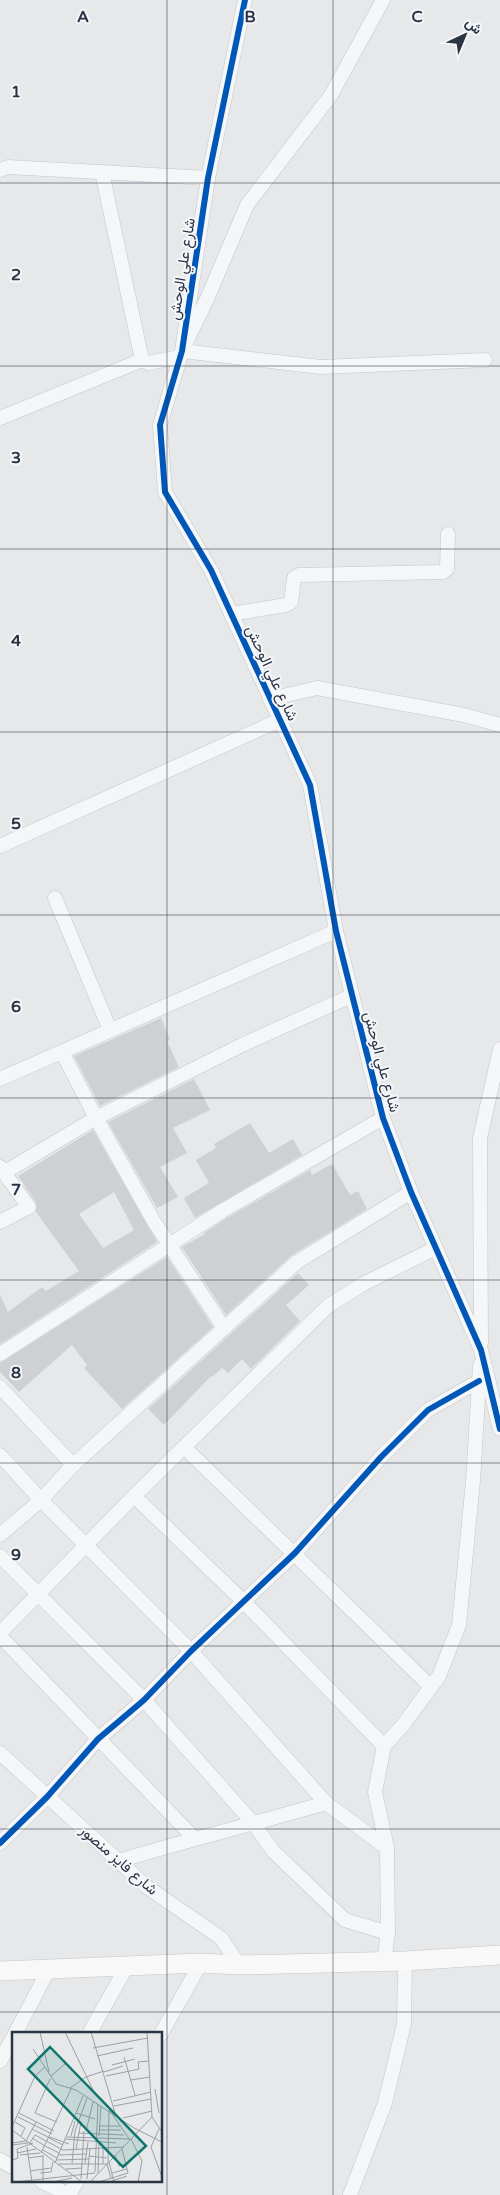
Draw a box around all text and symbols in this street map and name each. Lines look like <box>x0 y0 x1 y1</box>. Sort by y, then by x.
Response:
text: A <box>77 7 89 27</box>
text: B <box>244 7 256 27</box>
text: C <box>411 7 423 27</box>
north arrow <box>440 10 490 60</box>
text: ش <box>462 14 486 38</box>
text: 1 <box>11 82 21 102</box>
street label: شارع علي الوحش <box>165 216 203 322</box>
text: 2 <box>11 265 21 285</box>
text: 3 <box>11 448 21 468</box>
street label: شارع علي الوحش <box>238 622 302 725</box>
text: 4 <box>11 631 21 651</box>
text: 5 <box>11 814 21 834</box>
text: 6 <box>11 997 21 1017</box>
street label: شارع علي الوحش <box>356 1010 404 1115</box>
text: 7 <box>11 1180 21 1200</box>
text: 8 <box>11 1363 21 1383</box>
text: 9 <box>11 1545 21 1565</box>
street label: شارع فايز منصور <box>74 1821 162 1900</box>
inset map <box>12 2032 162 2182</box>

